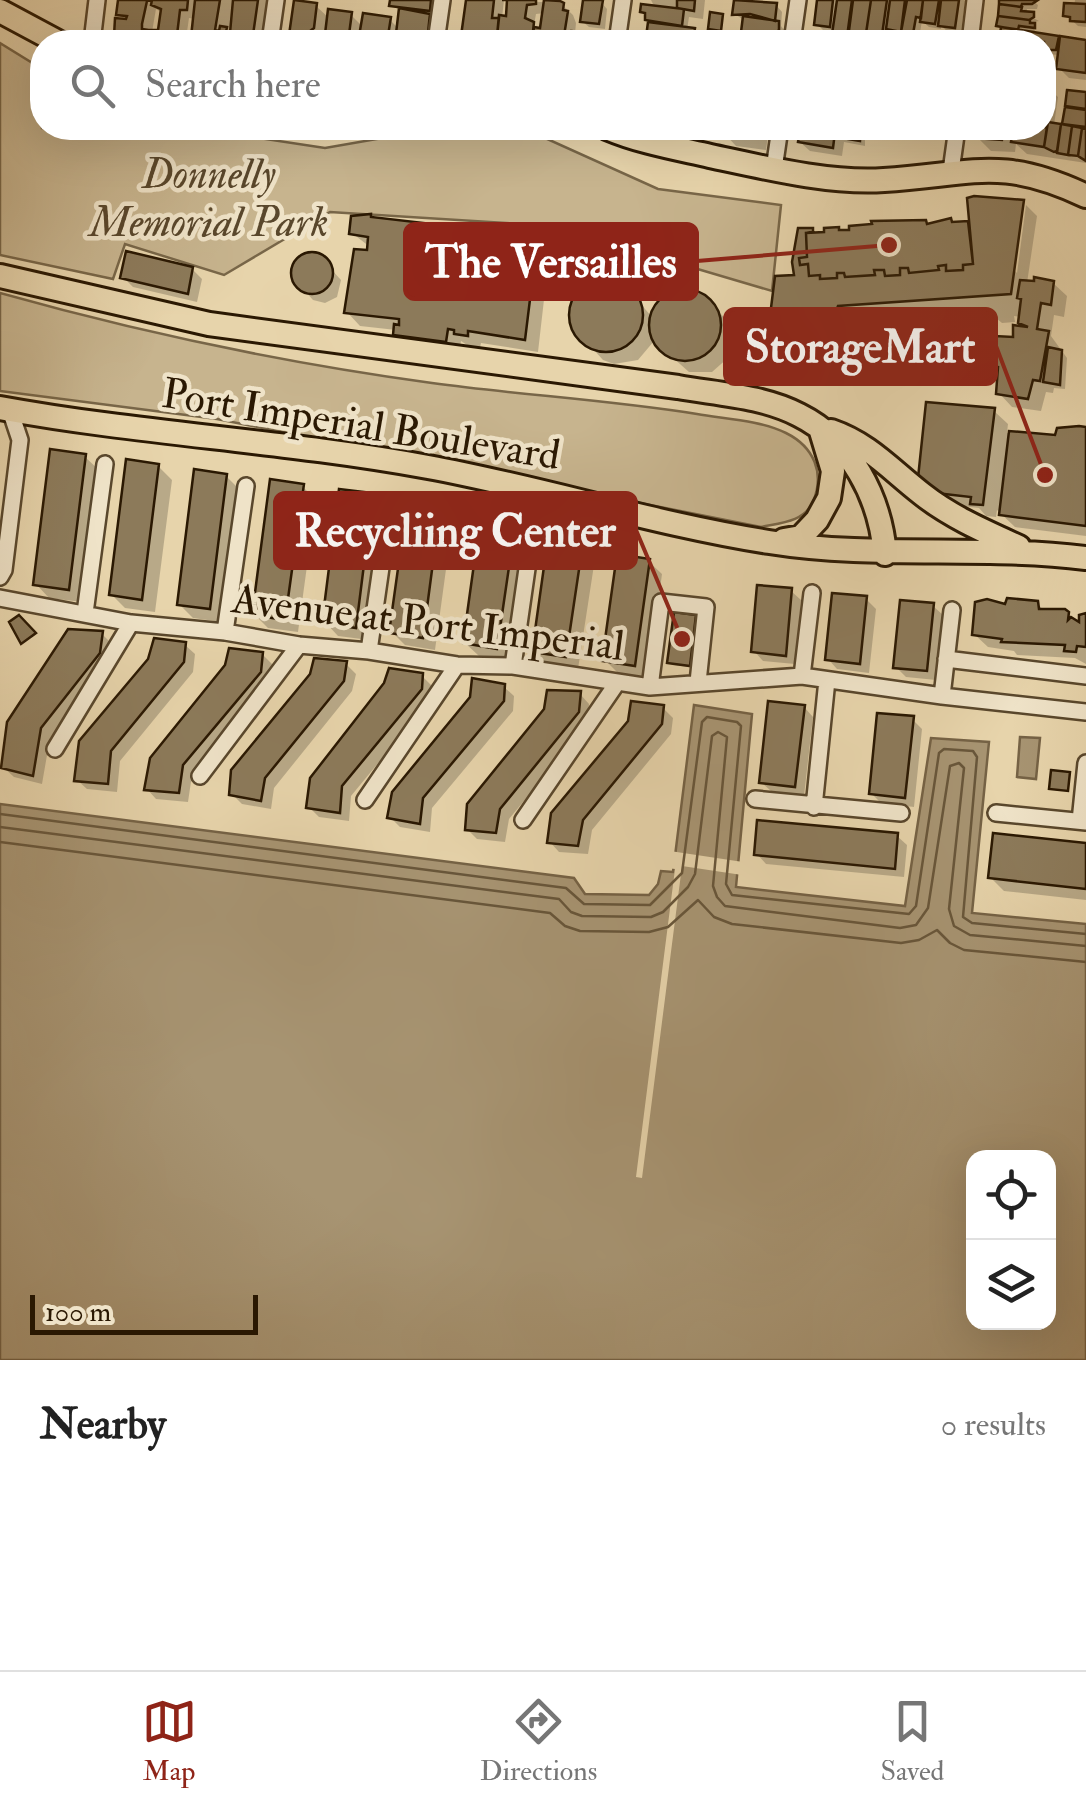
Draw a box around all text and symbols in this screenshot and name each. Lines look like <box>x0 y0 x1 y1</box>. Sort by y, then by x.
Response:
search box <box>30 30 1056 140</box>
icon: search <box>65 58 120 113</box>
text: Search here <box>145 61 321 109</box>
park label: Donnelly Memorial Park <box>86 149 329 249</box>
callout: The Versailles <box>405 224 697 299</box>
text: The Versailles <box>424 235 677 291</box>
callout: StorageMart <box>725 309 996 384</box>
text: StorageMart <box>745 320 976 376</box>
street label: Port Imperial Boulevard <box>158 368 564 482</box>
callout: Recycliing Center <box>275 493 636 568</box>
text: Recycliing Center <box>294 504 617 560</box>
street label: Avenue at Port Imperial <box>228 573 627 673</box>
map controls <box>966 1150 1056 1330</box>
button: locate <box>966 1150 1056 1240</box>
button: layers <box>966 1240 1056 1330</box>
scale bar <box>30 1290 258 1334</box>
text: 100 m <box>45 1295 111 1330</box>
text: Nearby <box>40 1399 166 1451</box>
text: 0 results <box>941 1405 1046 1445</box>
tab: Map <box>142 1694 197 1789</box>
tab: Directions <box>480 1694 597 1789</box>
tab: Saved <box>880 1694 944 1789</box>

